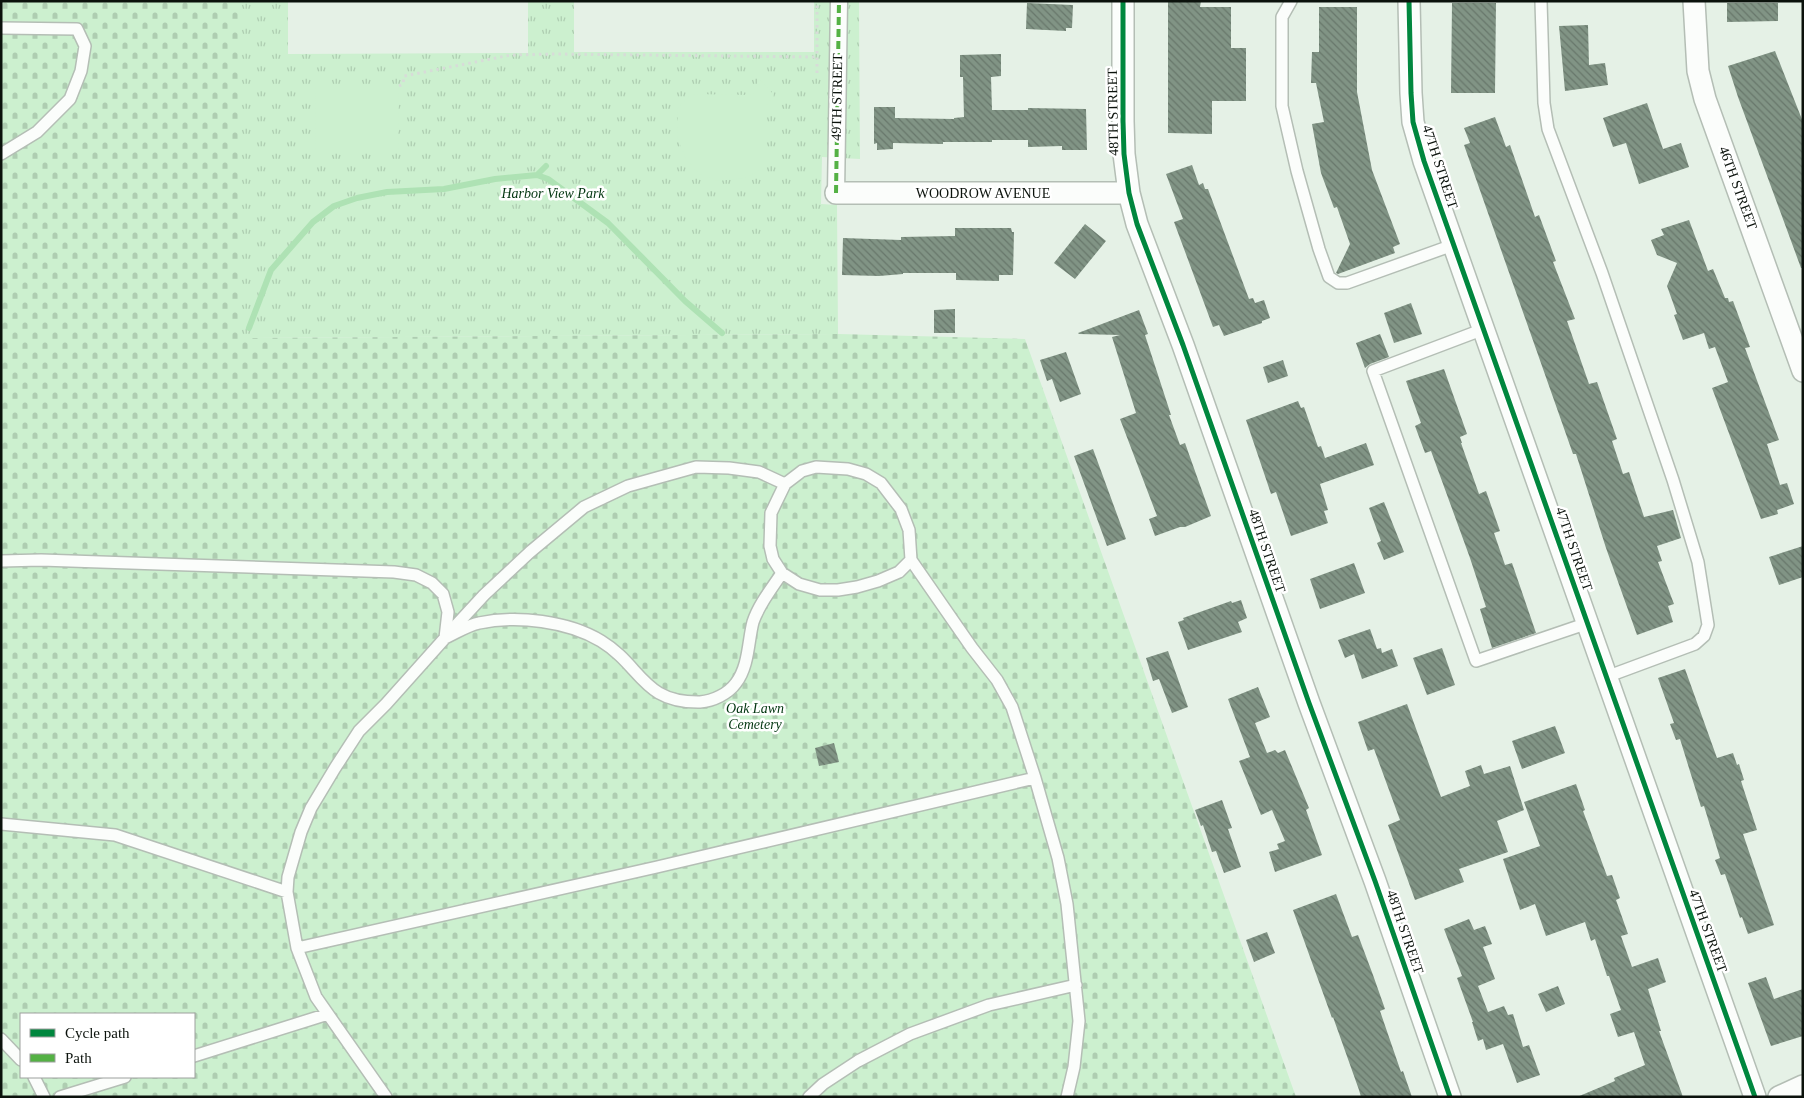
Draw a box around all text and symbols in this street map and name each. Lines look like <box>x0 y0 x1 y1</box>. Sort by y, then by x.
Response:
street label: 49TH STREET <box>829 53 845 141</box>
street label: 48TH STREET <box>1105 68 1121 156</box>
street label: 47TH STREET <box>1419 123 1461 211</box>
street label: 46TH STREET <box>1716 144 1760 232</box>
park label: Harbor View Park <box>500 186 605 201</box>
street label: WOODROW AVENUE <box>916 186 1050 201</box>
street label: 47TH STREET <box>1553 505 1595 593</box>
street label: 48TH STREET <box>1246 507 1288 595</box>
park label: Oak Lawn Cemetery <box>726 701 784 732</box>
street label: 47TH STREET <box>1686 887 1730 975</box>
street label: 48TH STREET <box>1384 888 1426 976</box>
legend <box>20 1013 195 1078</box>
text: Cycle path <box>65 1025 130 1041</box>
text: Path <box>65 1050 92 1066</box>

